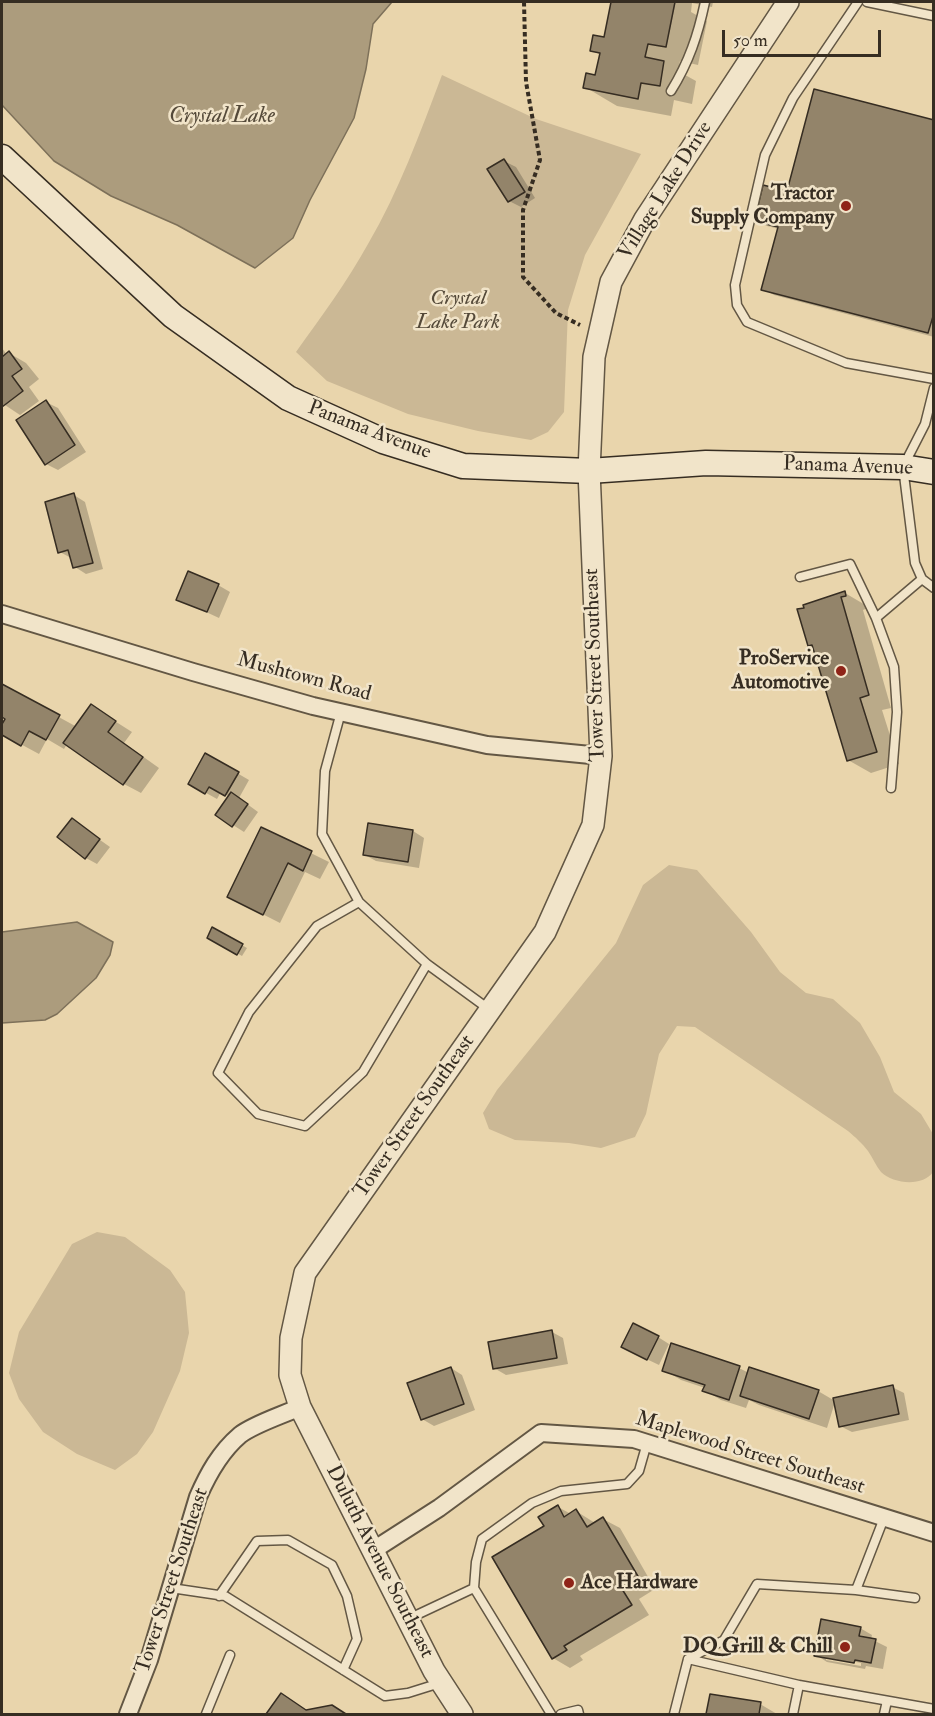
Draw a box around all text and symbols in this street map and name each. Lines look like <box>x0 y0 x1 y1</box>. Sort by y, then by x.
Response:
scale bar <box>725 18 884 56</box>
text: 50 m <box>733 29 768 52</box>
water label: Crystal Lake <box>169 104 275 130</box>
street label: Village Lake Drive <box>613 117 719 265</box>
place label: Tractor Supply Company <box>691 181 834 231</box>
marker: Tractor Supply Company <box>839 199 853 213</box>
park label: Crystal Lake Park <box>416 286 500 336</box>
street label: Panama Avenue <box>304 396 434 466</box>
street label: Panama Avenue <box>783 452 913 482</box>
street label: Tower Street Southeast <box>580 568 612 762</box>
place label: ProService Automotive <box>732 646 829 696</box>
street label: Mushtown Road <box>234 648 374 708</box>
marker: ProService Automotive <box>834 664 848 678</box>
street label: Tower Street Southeast <box>349 1030 481 1204</box>
street label: Maplewood Street Southeast <box>633 1407 867 1501</box>
street label: Duluth Avenue Southeast <box>319 1461 439 1663</box>
street label: Tower Street Southeast <box>131 1485 215 1677</box>
place label: Ace Hardware <box>581 1570 698 1596</box>
marker: Ace Hardware <box>562 1576 576 1590</box>
place label: DQ Grill & Chill <box>683 1634 833 1660</box>
marker: DQ Grill & Chill <box>838 1640 852 1654</box>

